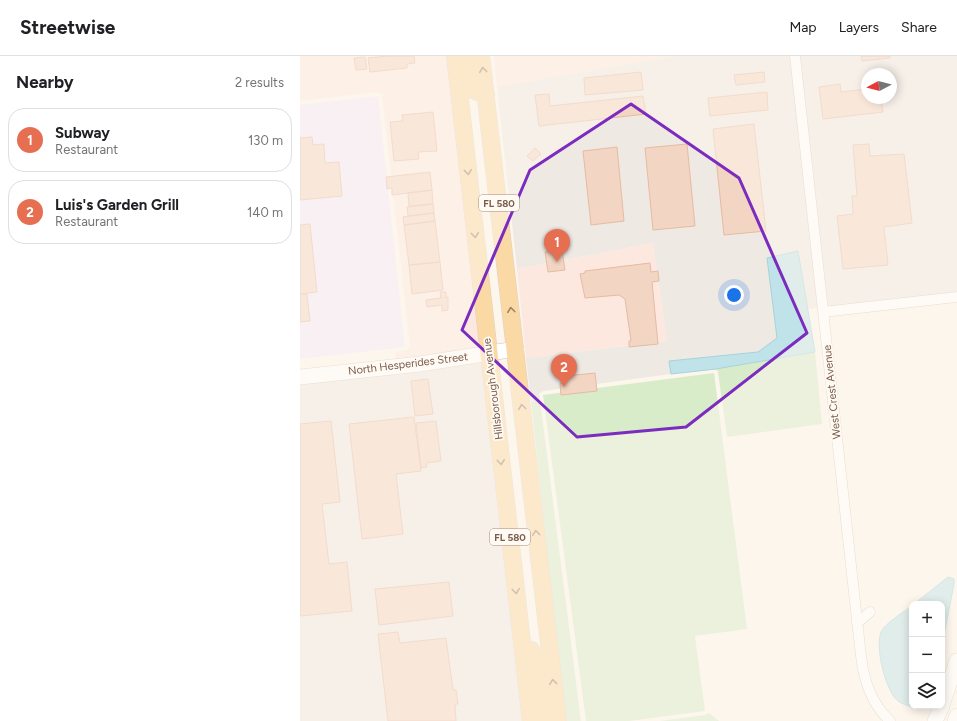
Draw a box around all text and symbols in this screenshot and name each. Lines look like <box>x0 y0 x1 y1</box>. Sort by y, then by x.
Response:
text: Streetwise <box>20 16 115 39</box>
text: Map <box>789 19 817 36</box>
text: Layers <box>839 19 879 36</box>
text: Share <box>901 19 937 36</box>
one-way arrow <box>479 67 488 73</box>
north arrow <box>861 68 897 104</box>
text: Nearby <box>16 72 74 92</box>
text: 2 results <box>235 75 284 90</box>
text: Subway <box>55 124 110 142</box>
text: 1 <box>27 133 33 148</box>
text: 130 m <box>248 133 283 148</box>
text: Restaurant <box>55 142 118 157</box>
one-way arrow <box>464 169 473 175</box>
road number: FL 580 <box>479 195 519 211</box>
text: Luis's Garden Grill <box>55 196 179 214</box>
text: 2 <box>26 205 34 220</box>
text: 140 m <box>247 205 283 220</box>
text: Restaurant <box>55 214 118 229</box>
pin: 1 <box>544 229 570 262</box>
one-way arrow <box>471 232 480 238</box>
your location <box>724 285 744 305</box>
one-way arrow <box>507 307 516 313</box>
street label: Hillsborough Avenue <box>480 337 506 441</box>
street label: West Crest Avenue <box>821 344 843 440</box>
street label: North Hesperides Street <box>347 350 469 378</box>
pin: 2 <box>551 354 577 387</box>
one-way arrow <box>518 404 527 410</box>
one-way arrow <box>497 458 506 465</box>
road number: FL 580 <box>490 529 530 545</box>
one-way arrow <box>532 530 541 536</box>
one-way arrow <box>511 588 520 594</box>
map controls <box>909 601 945 709</box>
button: + <box>909 601 945 637</box>
button: − <box>909 637 945 673</box>
button: layers <box>909 673 945 709</box>
one-way arrow <box>549 679 558 685</box>

